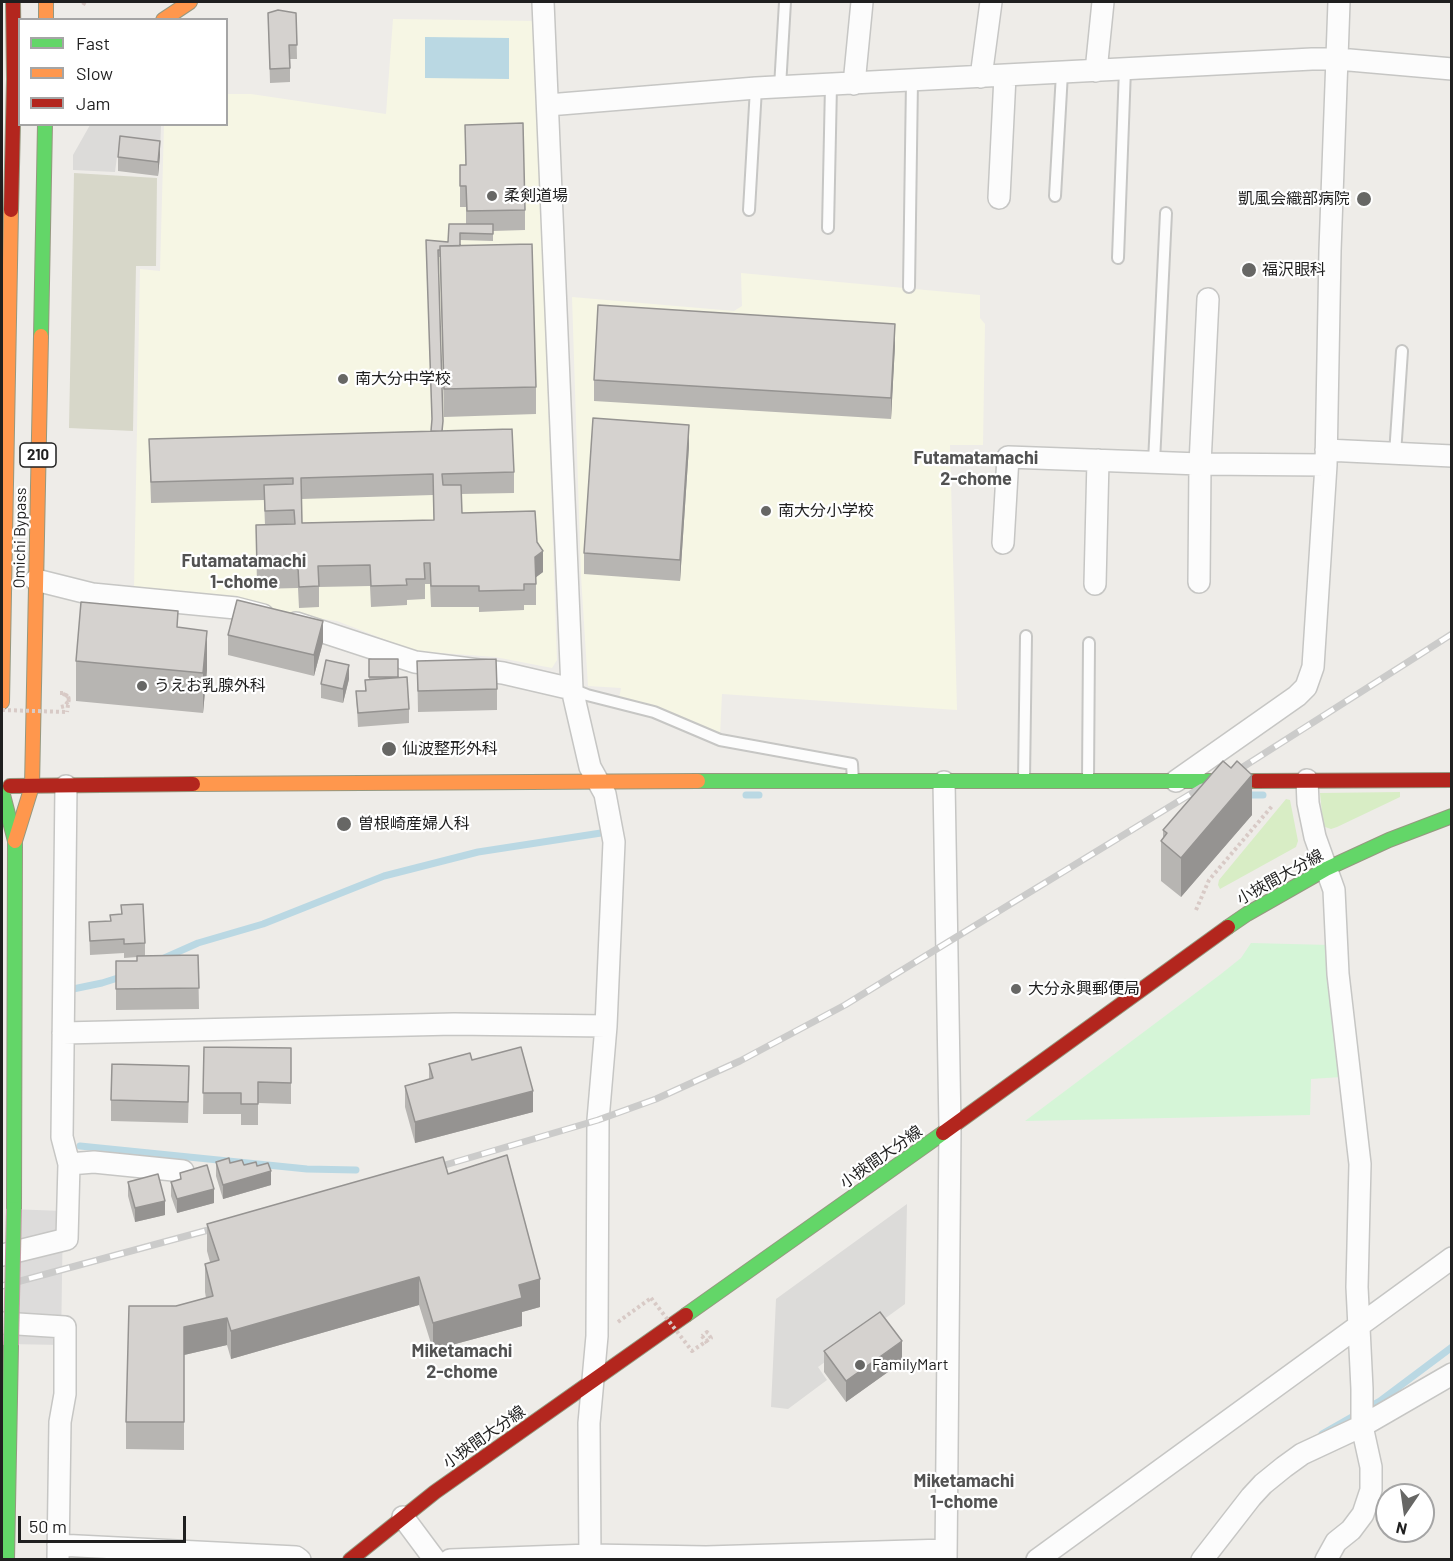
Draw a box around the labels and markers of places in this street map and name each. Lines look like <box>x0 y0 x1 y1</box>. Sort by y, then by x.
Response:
place label: 柔剣道場 <box>504 186 568 206</box>
marker: 柔剣道場 <box>485 189 499 203</box>
place label: 凱風会織部病院 <box>1238 189 1350 209</box>
marker: 凱風会織部病院 <box>1355 190 1373 208</box>
place label: 福沢眼科 <box>1262 260 1326 280</box>
marker: 福沢眼科 <box>1240 261 1258 279</box>
place label: 南大分中学校 <box>355 369 451 389</box>
marker: 南大分中学校 <box>336 372 350 386</box>
place label: 南大分小学校 <box>778 501 874 521</box>
marker: 南大分小学校 <box>759 504 773 518</box>
place label: うえお乳腺外科 <box>154 676 266 696</box>
marker: うえお乳腺外科 <box>135 679 149 693</box>
place label: 仙波整形外科 <box>402 739 498 759</box>
marker: 仙波整形外科 <box>380 740 398 758</box>
place label: 曽根崎産婦人科 <box>358 814 470 834</box>
marker: 曽根崎産婦人科 <box>335 815 353 833</box>
place label: 大分永興郵便局 <box>1028 979 1140 999</box>
marker: 大分永興郵便局 <box>1009 982 1023 996</box>
place label: FamilyMart <box>872 1355 949 1375</box>
marker: FamilyMart <box>853 1358 867 1372</box>

